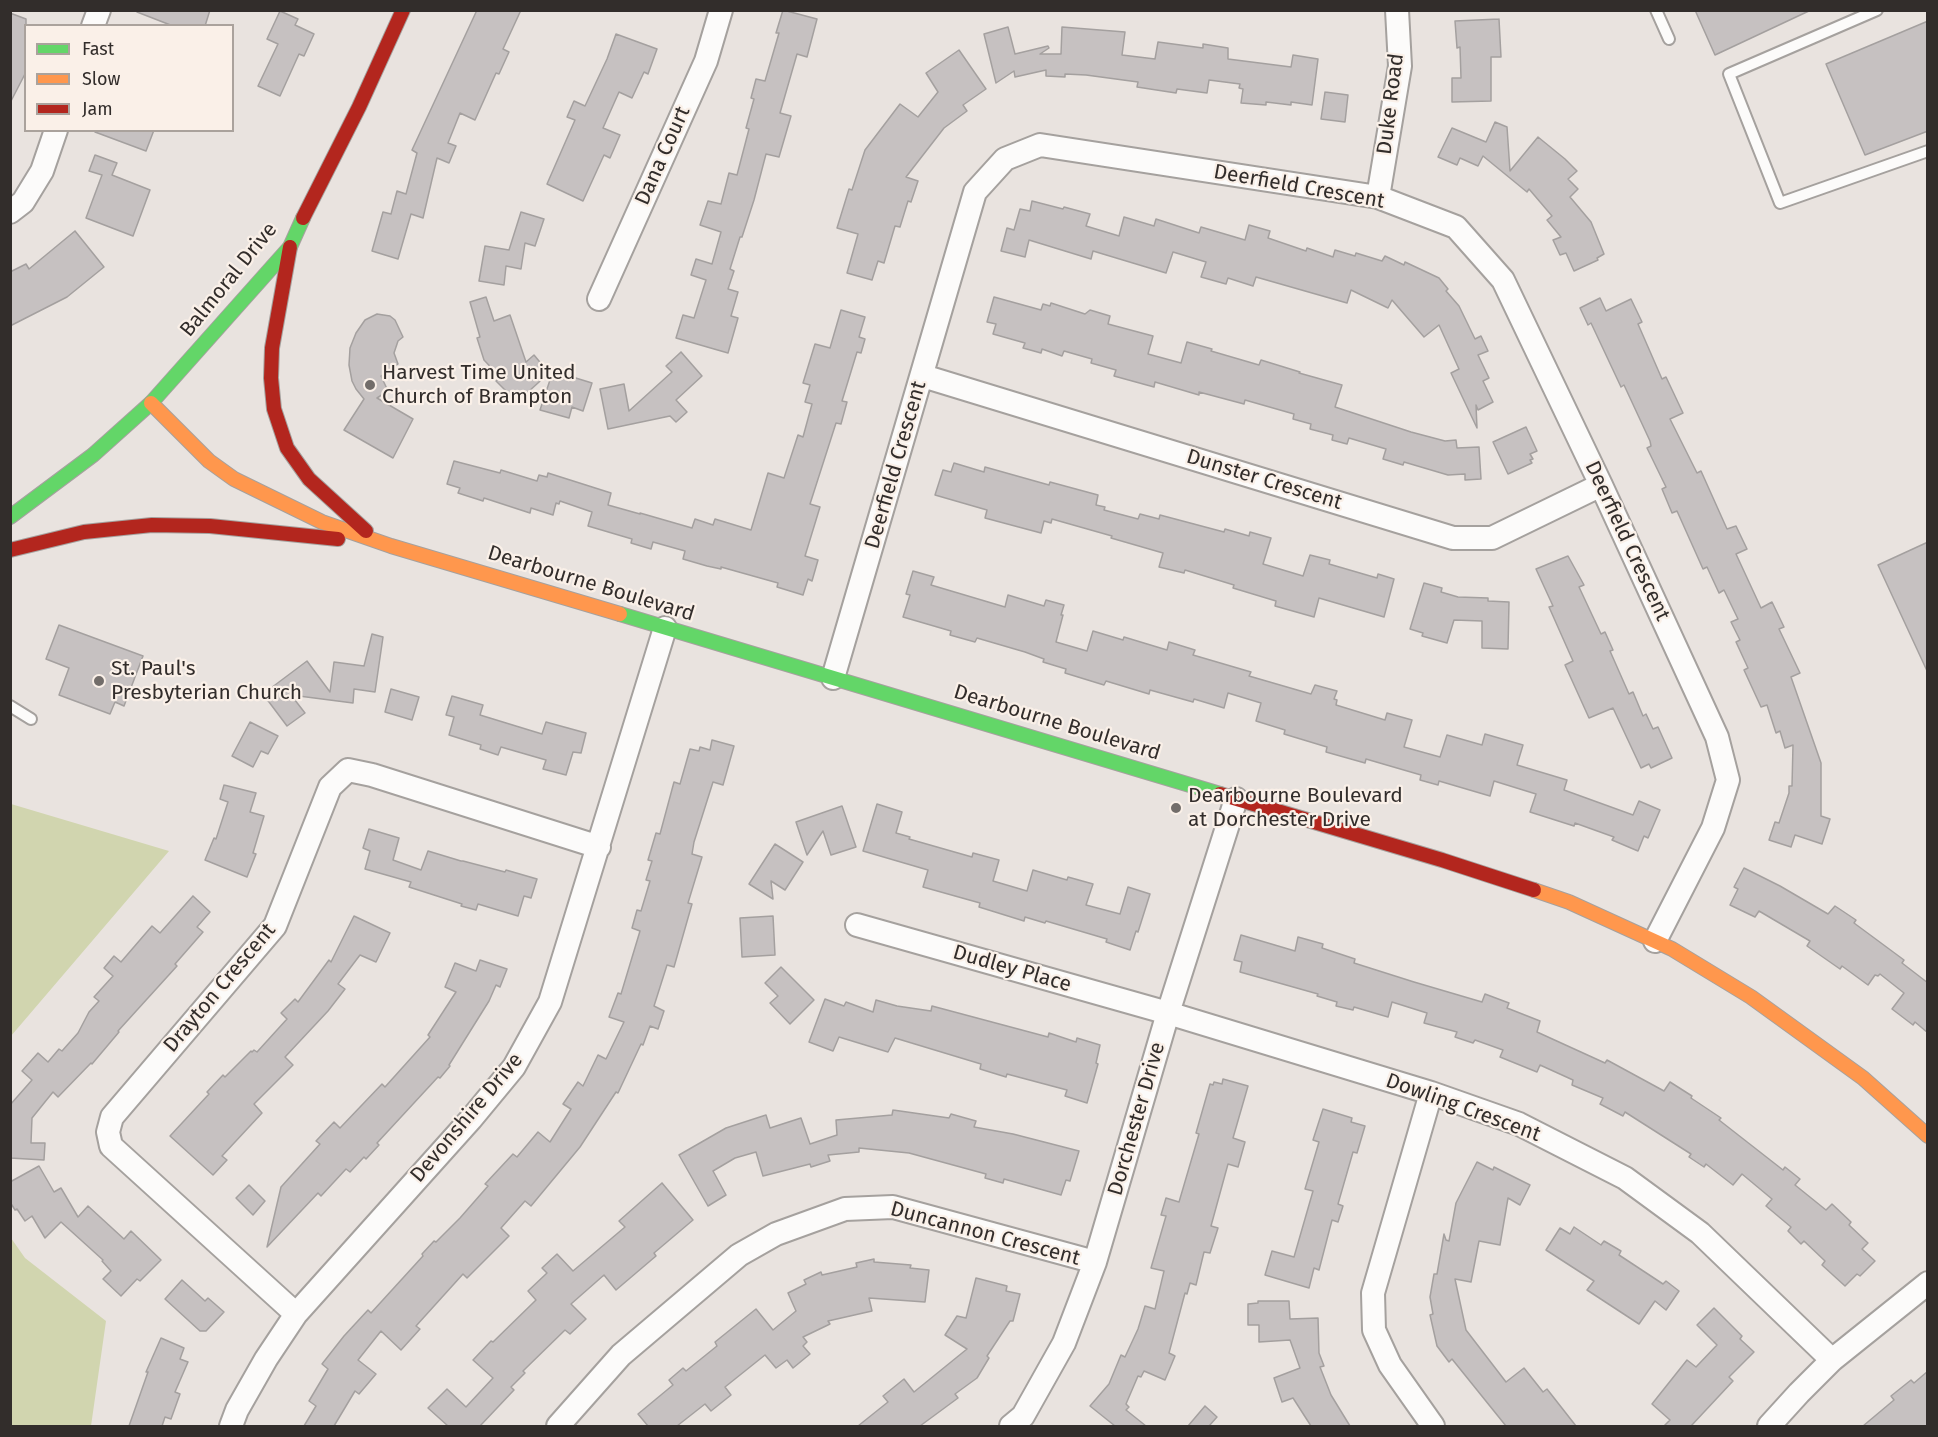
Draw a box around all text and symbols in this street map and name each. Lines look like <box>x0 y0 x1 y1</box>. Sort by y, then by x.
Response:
legend <box>24 24 234 132</box>
text: Fast <box>82 38 114 60</box>
street label: Duke Road <box>1372 52 1410 156</box>
text: Slow <box>82 68 120 90</box>
text: Jam <box>82 98 113 120</box>
street label: Dana Court <box>630 103 696 209</box>
street label: Deerfield Crescent <box>1211 160 1387 214</box>
street label: Balmoral Drive <box>175 218 283 342</box>
place label: Harvest Time United Church of Brampton <box>382 360 576 410</box>
marker: Harvest Time United Church of Brampton <box>363 378 377 392</box>
street label: Deerfield Crescent <box>860 378 932 552</box>
street label: Dunster Crescent <box>1183 444 1345 516</box>
street label: Deerfield Crescent <box>1579 457 1675 625</box>
street label: Dearbourne Boulevard <box>485 541 697 627</box>
place label: St. Paul's Presbyterian Church <box>111 656 302 706</box>
marker: St. Paul's Presbyterian Church <box>92 674 106 688</box>
street label: Dearbourne Boulevard <box>951 680 1163 766</box>
place label: Dearbourne Boulevard at Dorchester Drive <box>1188 783 1403 833</box>
marker: Dearbourne Boulevard at Dorchester Drive <box>1169 801 1183 815</box>
street label: Drayton Crescent <box>159 918 281 1058</box>
street label: Dudley Place <box>950 940 1074 998</box>
street label: Dorchester Drive <box>1103 1039 1171 1199</box>
street label: Devonshire Drive <box>405 1048 529 1188</box>
street label: Dowling Crescent <box>1382 1068 1544 1148</box>
street label: Duncannon Crescent <box>887 1197 1083 1271</box>

